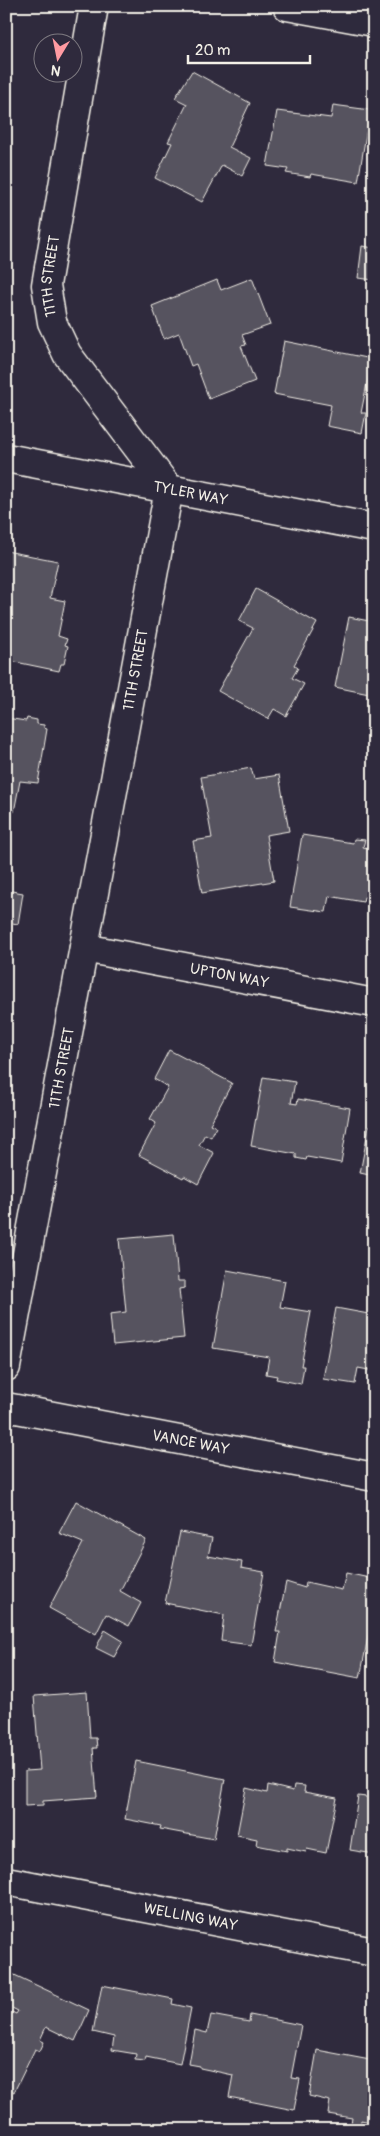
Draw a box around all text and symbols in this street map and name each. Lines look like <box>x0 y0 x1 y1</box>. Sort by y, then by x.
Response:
north arrow <box>32 32 82 82</box>
scale bar <box>188 32 310 64</box>
text: 20 m <box>195 41 230 60</box>
text: N <box>50 61 62 80</box>
street label: 11TH STREET <box>37 234 64 318</box>
street label: TYLER WAY <box>152 477 230 510</box>
street label: 11TH STREET <box>119 628 152 712</box>
street label: UPTON WAY <box>188 959 271 992</box>
street label: 11TH STREET <box>45 1026 78 1110</box>
street label: VANCE WAY <box>150 1425 231 1459</box>
street label: WELLING WAY <box>142 1898 240 1935</box>

